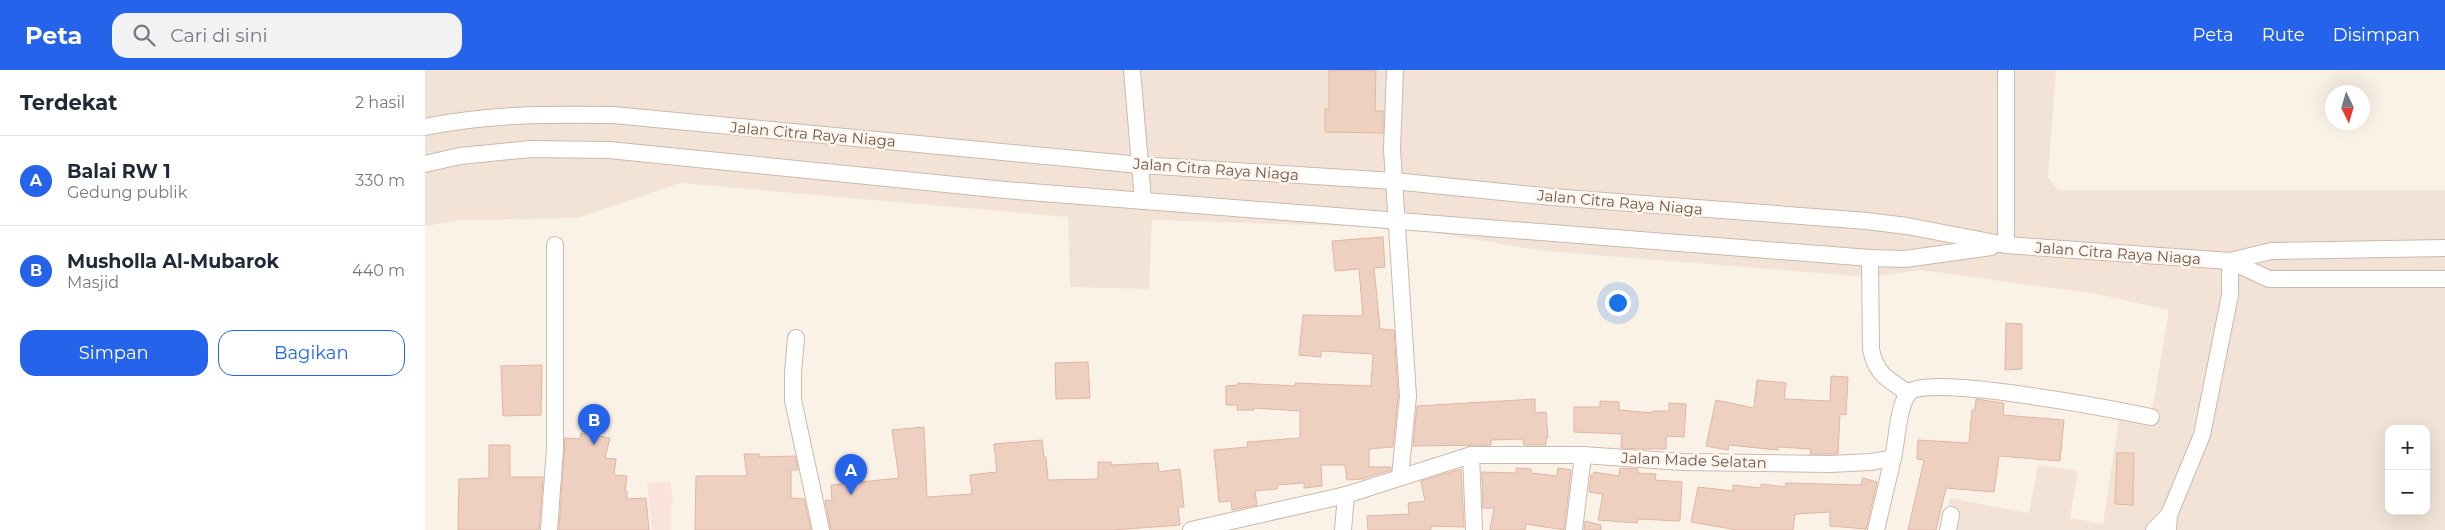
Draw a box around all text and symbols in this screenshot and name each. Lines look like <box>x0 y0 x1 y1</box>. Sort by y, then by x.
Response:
search box <box>112 13 462 58</box>
text: Peta <box>25 21 82 50</box>
icon: search <box>130 21 158 49</box>
text: Cari di sini <box>170 24 268 47</box>
text: Peta <box>2193 24 2234 46</box>
text: Rute <box>2262 24 2305 46</box>
text: Disimpan <box>2333 24 2420 46</box>
north arrow <box>2325 85 2370 130</box>
text: Terdekat <box>20 90 117 115</box>
text: 2 hasil <box>355 93 405 112</box>
street label: Jalan Citra Raya Niaga <box>728 117 897 151</box>
street label: Jalan Citra Raya Niaga <box>1131 154 1300 184</box>
text: Balai RW 1 <box>67 160 171 183</box>
text: A <box>30 171 42 190</box>
text: 330 m <box>355 171 405 190</box>
text: Gedung publik <box>67 183 187 202</box>
street label: Jalan Citra Raya Niaga <box>1535 185 1704 219</box>
street label: Jalan Citra Raya Niaga <box>2033 238 2202 268</box>
text: Musholla Al-Mubarok <box>67 250 279 273</box>
text: B <box>30 261 42 280</box>
text: 440 m <box>352 261 405 280</box>
text: Masjid <box>67 273 119 292</box>
your location <box>1605 290 1631 316</box>
button: Simpan <box>20 330 208 376</box>
button: Bagikan <box>218 330 405 376</box>
pin: B <box>578 404 610 445</box>
map controls <box>2385 425 2430 515</box>
button: + <box>2385 425 2430 470</box>
street label: Jalan Made Selatan <box>1620 448 1767 472</box>
pin: A <box>835 454 867 495</box>
button: − <box>2385 470 2430 515</box>

